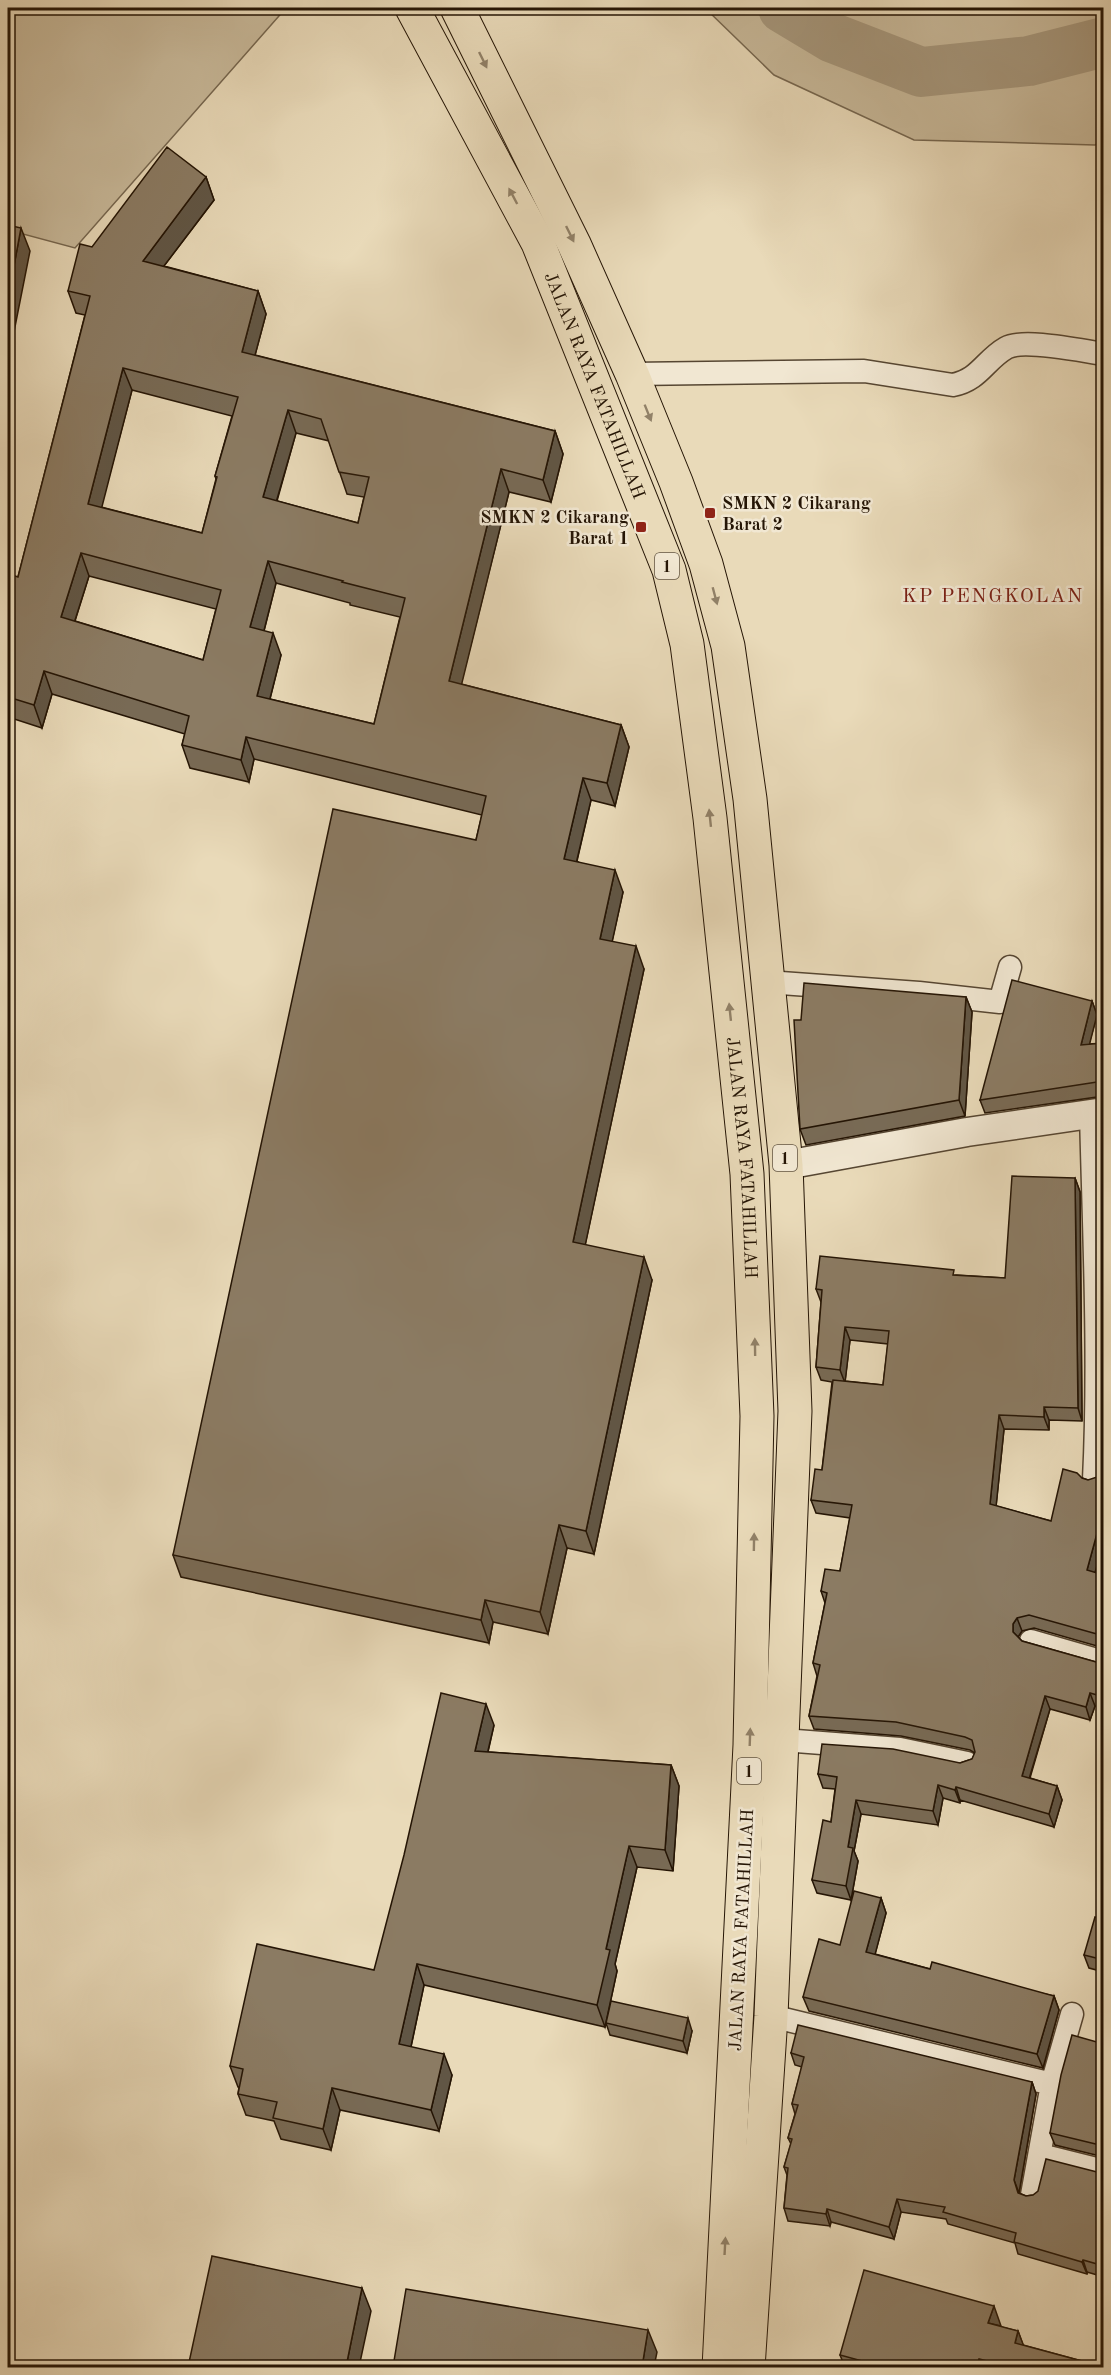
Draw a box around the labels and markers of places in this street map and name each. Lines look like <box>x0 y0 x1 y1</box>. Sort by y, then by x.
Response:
place label: SMKN 2 Cikarang Barat 2 <box>722 495 871 534</box>
marker: SMKN 2 Cikarang Barat 2 <box>703 506 717 520</box>
place label: SMKN 2 Cikarang Barat 1 <box>480 509 629 548</box>
marker: SMKN 2 Cikarang Barat 1 <box>634 520 648 534</box>

